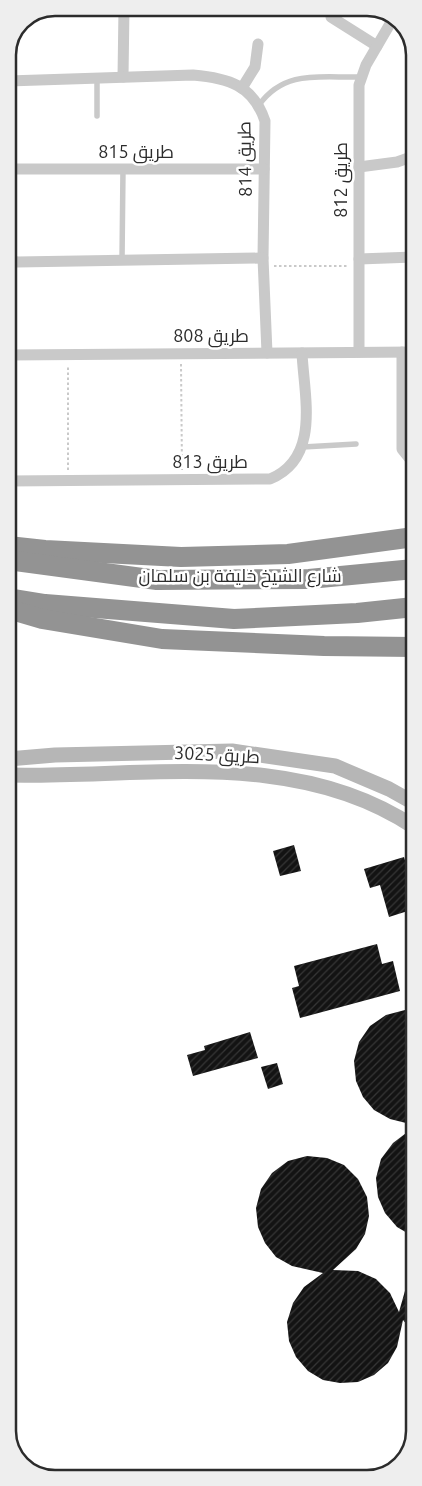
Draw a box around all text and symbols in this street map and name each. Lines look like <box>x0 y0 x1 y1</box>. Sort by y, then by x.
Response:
street label: طريق 814 <box>233 121 258 197</box>
street label: طريق 815 <box>98 141 174 164</box>
street label: طريق 812 <box>330 142 353 218</box>
street label: طريق 808 <box>173 325 249 348</box>
street label: طريق 813 <box>172 451 248 474</box>
street label: شارع الشيخ خليفة بن سلمان <box>138 565 342 588</box>
street label: طريق 3025 <box>173 742 260 769</box>

